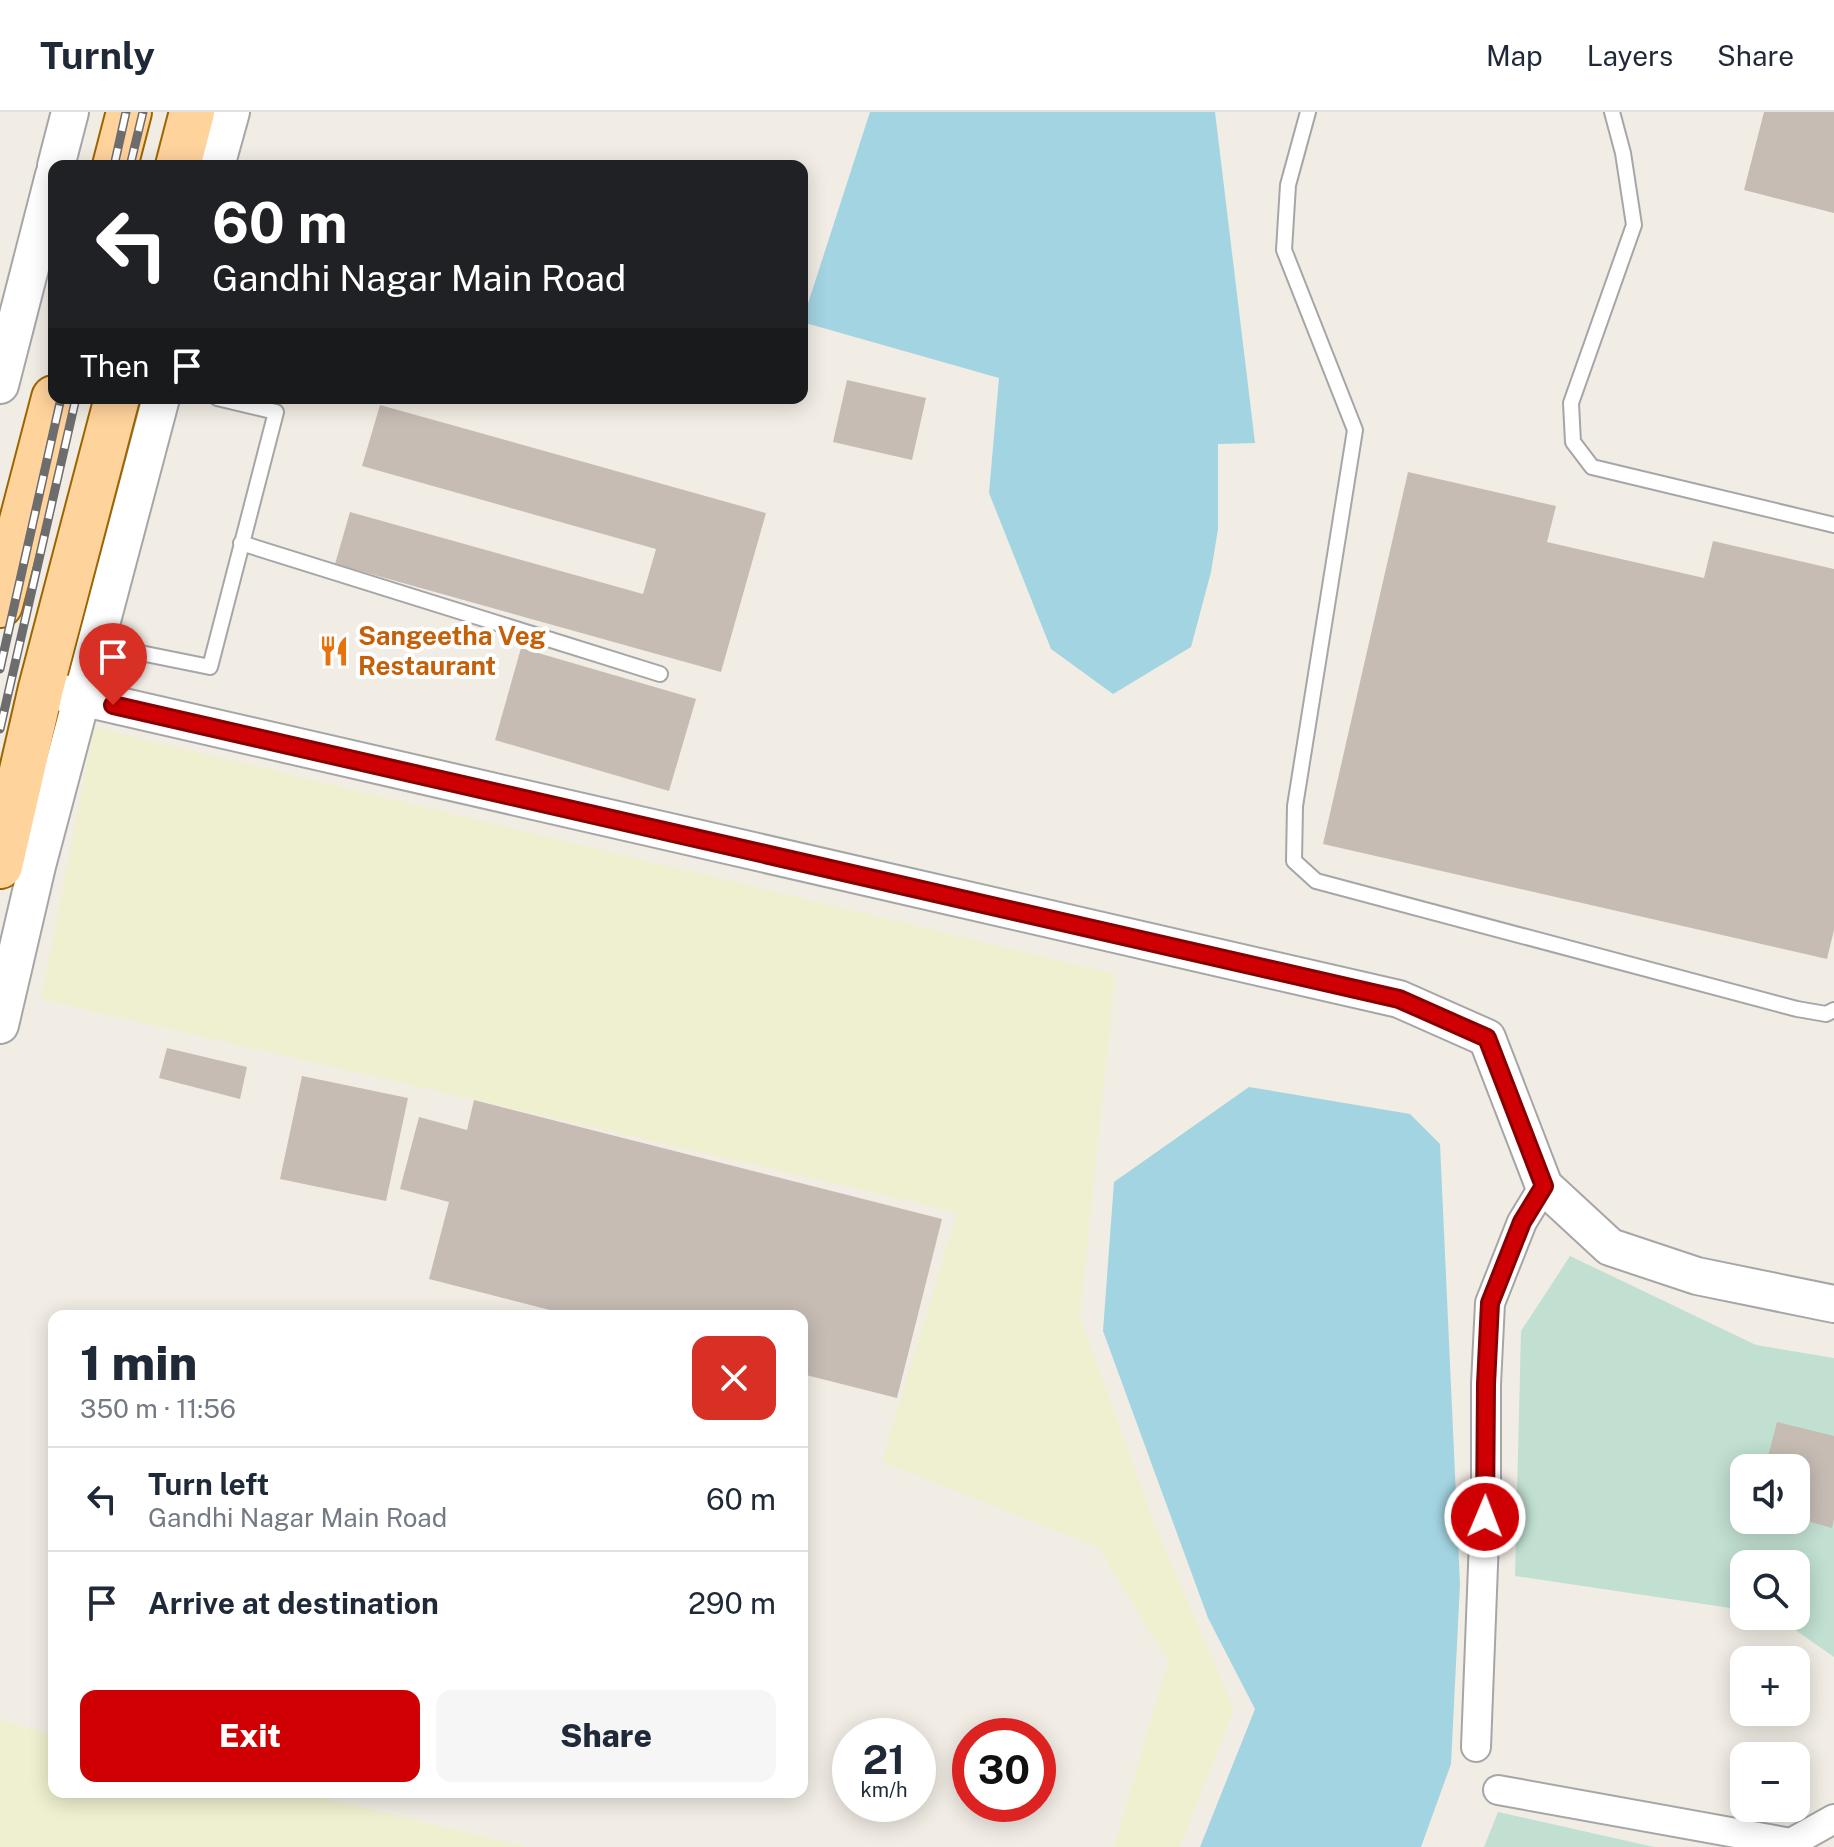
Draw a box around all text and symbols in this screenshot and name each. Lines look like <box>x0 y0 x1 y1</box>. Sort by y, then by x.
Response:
text: Turnly <box>40 33 155 78</box>
text: Map <box>1486 39 1543 72</box>
text: Layers <box>1587 39 1673 72</box>
text: Share <box>1717 39 1794 72</box>
text: 60 m <box>212 190 348 256</box>
icon: left <box>80 192 184 296</box>
text: Gandhi Nagar Main Road <box>212 257 626 299</box>
icon: arrive <box>165 344 209 388</box>
text: Then <box>80 348 149 384</box>
place label: Sangeetha Veg Restaurant <box>358 620 546 681</box>
pin <box>79 623 147 705</box>
restaurant icon: Sangeetha Veg Restaurant <box>317 634 351 668</box>
icon: arrive <box>91 635 135 679</box>
text: 1 min <box>80 1334 197 1391</box>
button: close <box>692 1336 776 1420</box>
text: 350 m · 11:56 <box>80 1393 236 1424</box>
map controls <box>1730 1454 1810 1822</box>
button: sound <box>1730 1454 1810 1534</box>
text: Turn left <box>148 1466 269 1502</box>
position arrow <box>1443 1475 1527 1559</box>
icon: left <box>80 1477 124 1521</box>
text: 60 m <box>706 1481 776 1517</box>
text: Gandhi Nagar Main Road <box>148 1502 447 1533</box>
button: search <box>1730 1550 1810 1630</box>
icon: arrive <box>80 1581 124 1625</box>
text: Arrive at destination <box>148 1585 439 1621</box>
text: 290 m <box>688 1585 776 1621</box>
button: + <box>1730 1646 1810 1726</box>
button: Exit <box>80 1690 420 1782</box>
button: Share <box>436 1690 776 1782</box>
speed limit sign: 30 <box>952 1718 1056 1822</box>
text: 21 <box>863 1736 905 1783</box>
button: − <box>1730 1742 1810 1822</box>
text: km/h <box>860 1778 908 1802</box>

